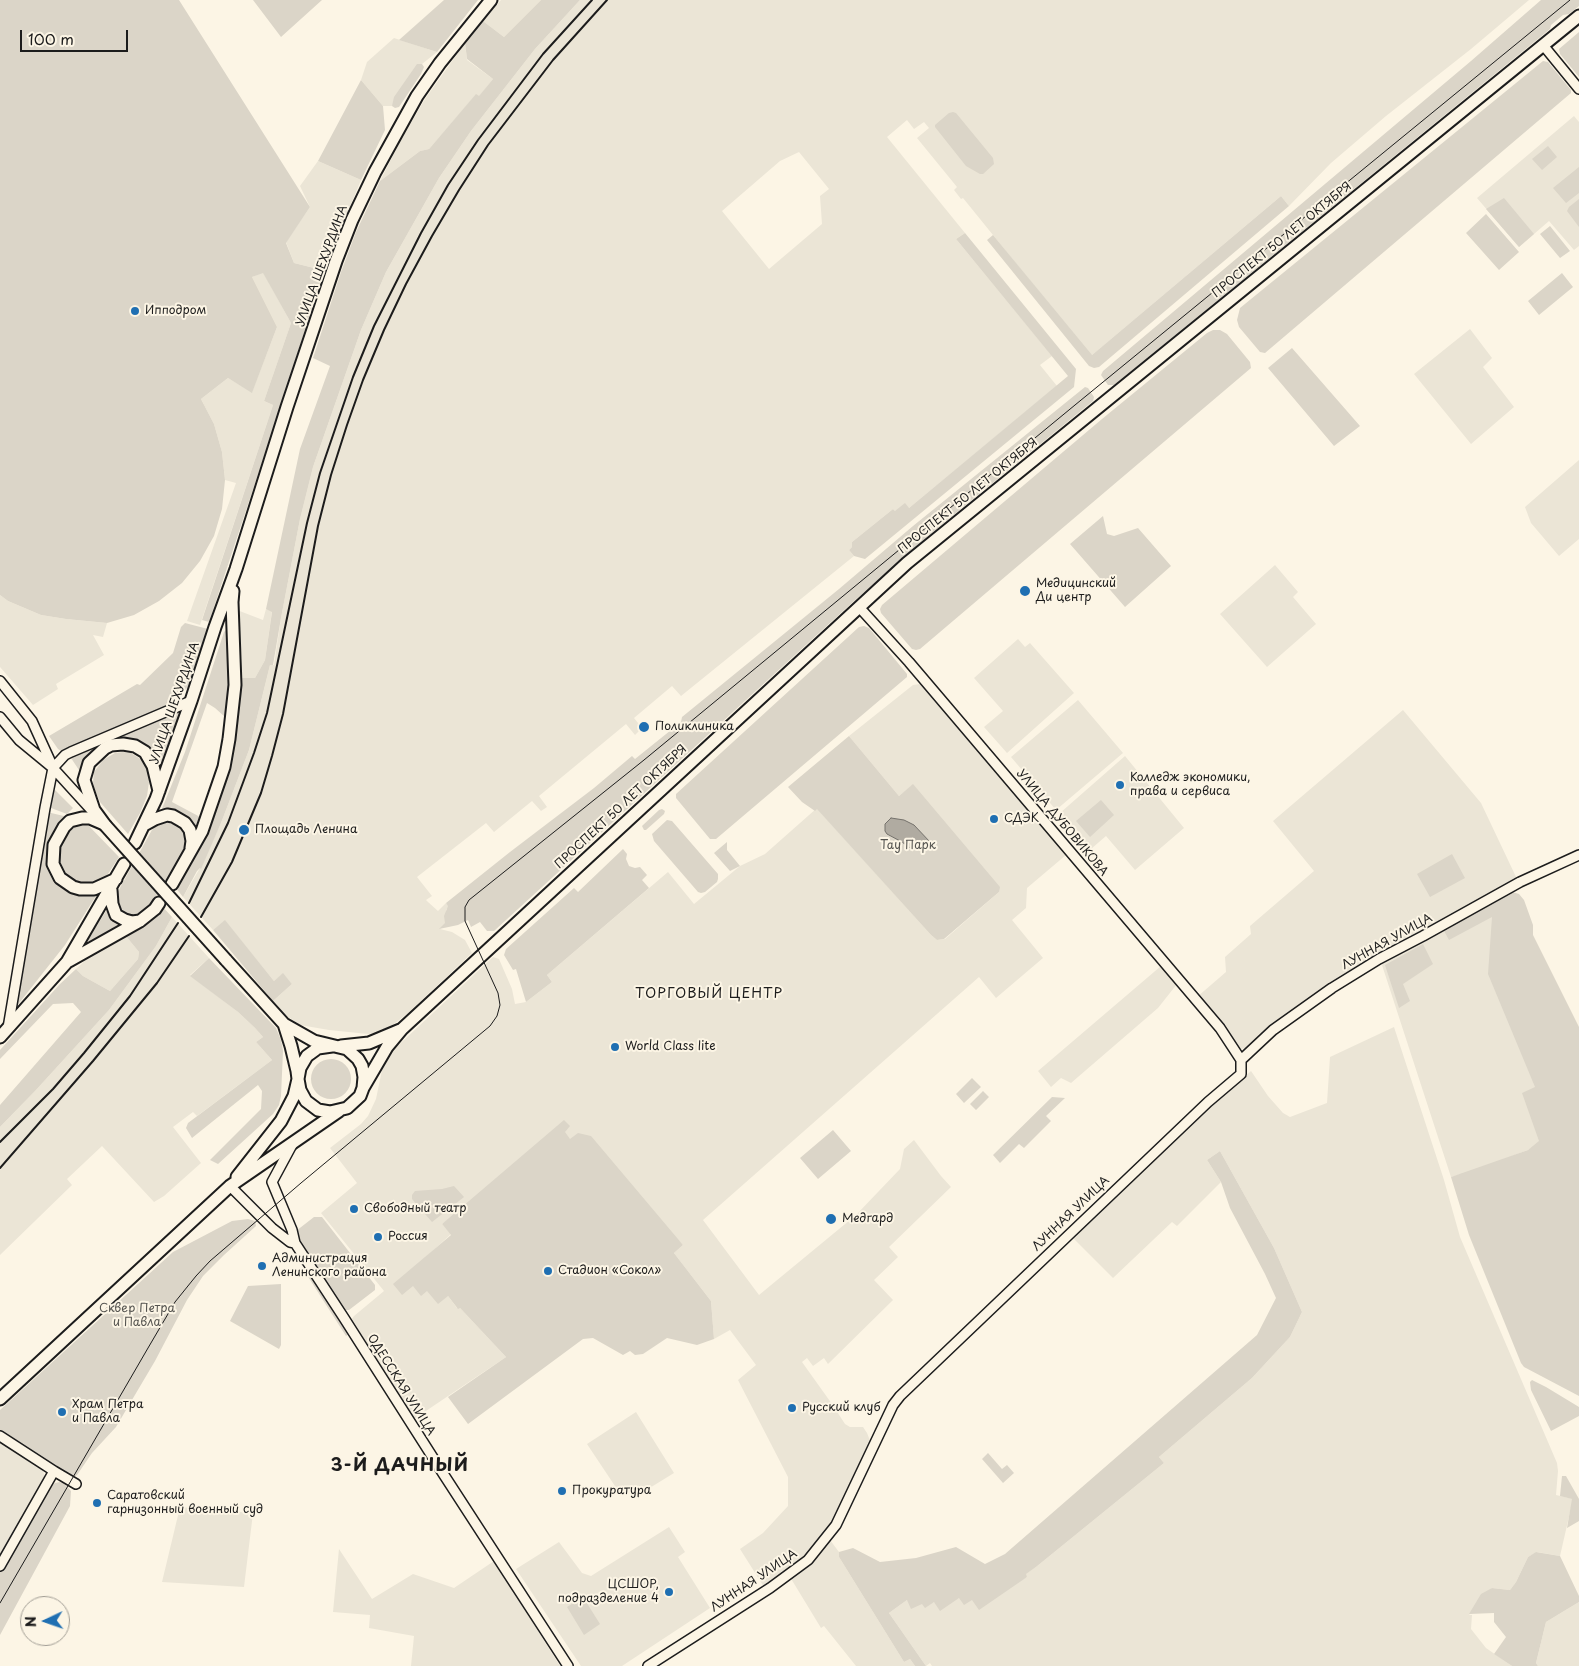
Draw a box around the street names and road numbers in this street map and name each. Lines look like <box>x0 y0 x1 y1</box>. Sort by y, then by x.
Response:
street label: ПРОСПЕКТ 50 ЛЕТ ОКТЯБРЯ <box>1209 179 1355 301</box>
street label: УЛИЦА ШЕХУРДИНА <box>293 203 351 329</box>
street label: ПРОСПЕКТ 50 ЛЕТ ОКТЯБРЯ <box>895 435 1041 557</box>
street label: УЛИЦА ШЕХУРДИНА <box>147 640 203 766</box>
street label: ПРОСПЕКТ 50 ЛЕТ ОКТЯБРЯ <box>552 742 690 872</box>
street label: УЛИЦА ДУБОВИКОВА <box>1013 767 1111 879</box>
street label: ЛУННАЯ УЛИЦА <box>1339 911 1435 973</box>
street label: ЛУННАЯ УЛИЦА <box>1030 1174 1112 1254</box>
street label: ОДЕССКАЯ УЛИЦА <box>364 1332 438 1438</box>
street label: ЛУННАЯ УЛИЦА <box>708 1547 800 1615</box>

